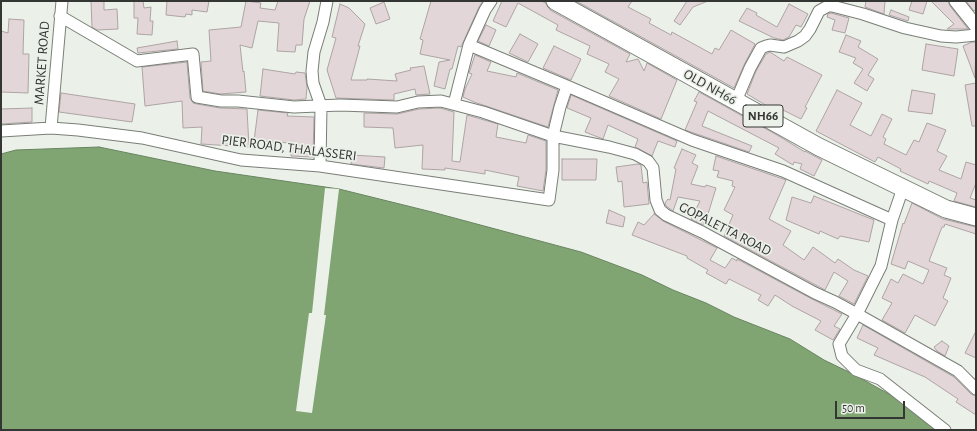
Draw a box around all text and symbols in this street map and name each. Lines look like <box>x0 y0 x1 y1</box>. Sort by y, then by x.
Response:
street label: MARKET ROAD <box>31 21 53 105</box>
street label: OLD NH66 <box>680 66 740 108</box>
road number: NH66 <box>743 105 783 127</box>
street label: PIER ROAD, THALASSERI <box>220 131 358 165</box>
street label: GOPALETTA ROAD <box>676 199 774 259</box>
scale bar <box>837 393 907 419</box>
text: 50 m <box>842 402 865 414</box>

